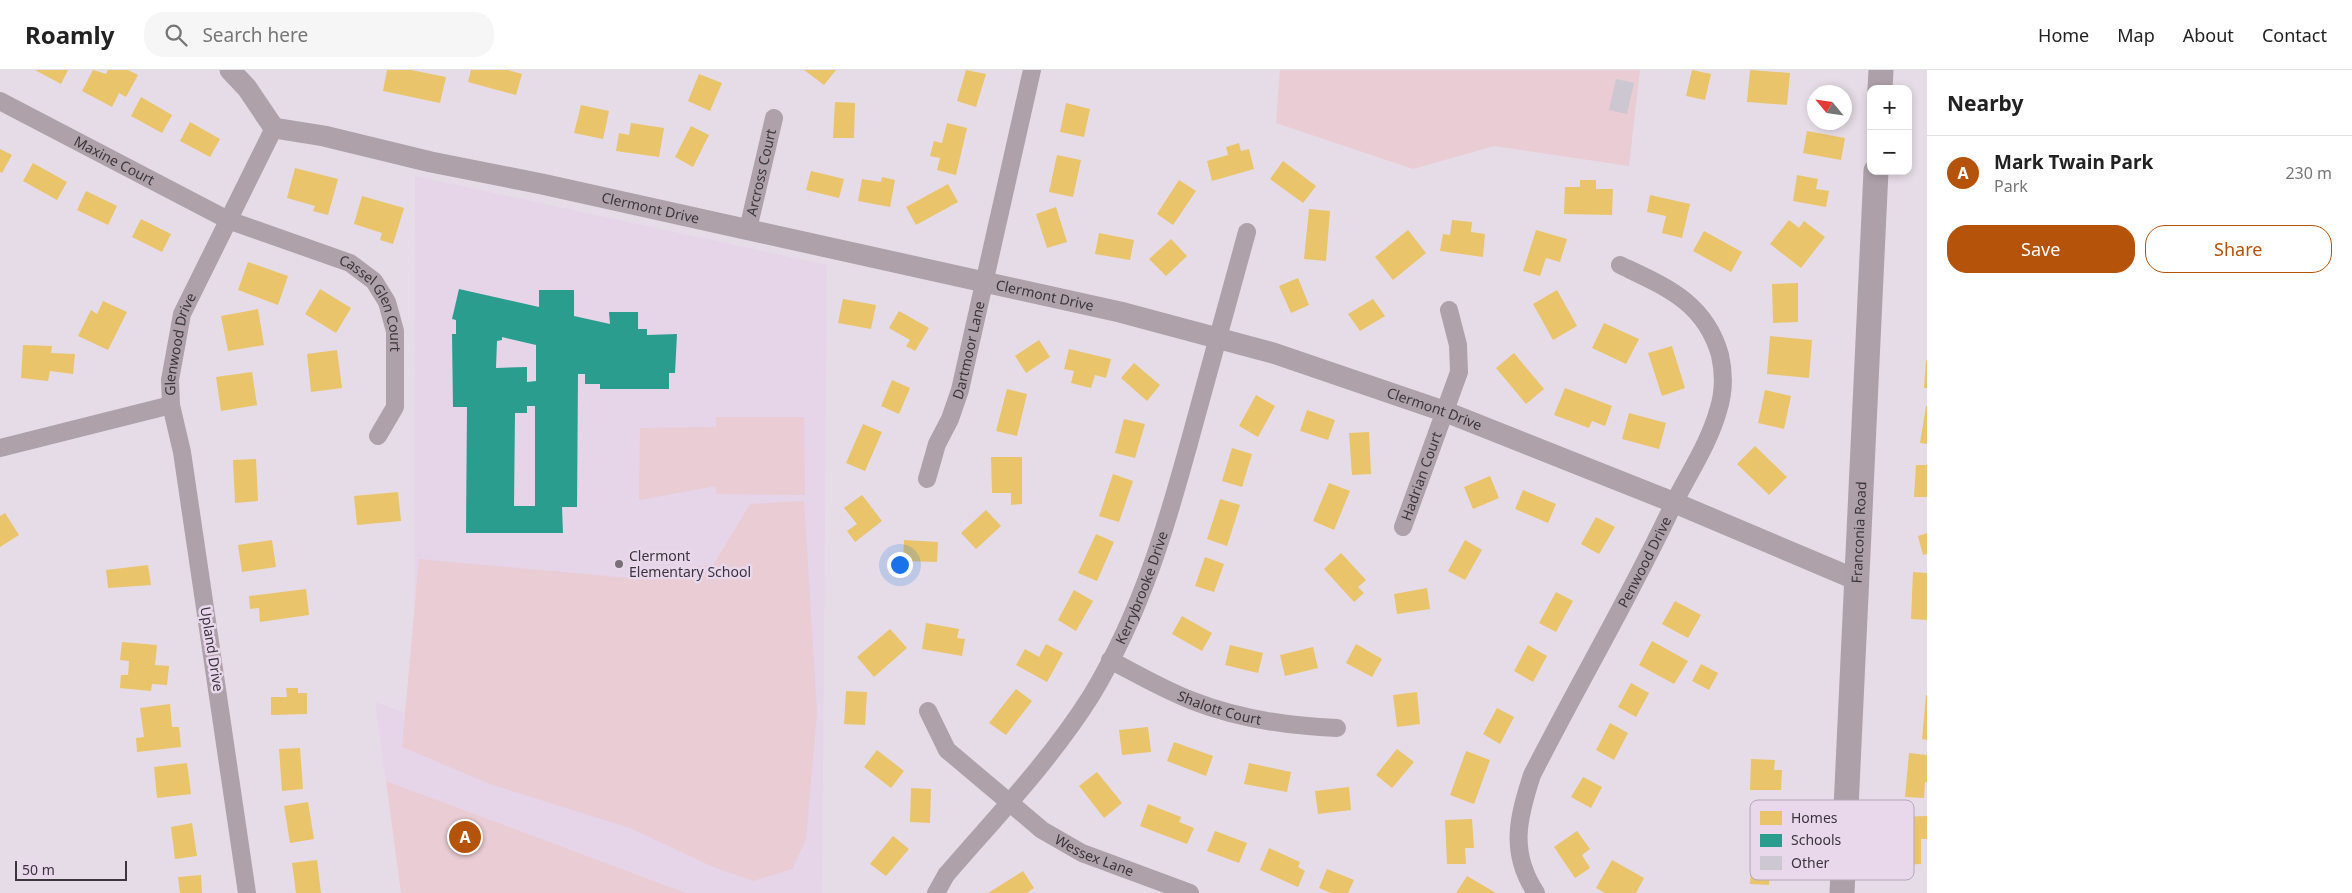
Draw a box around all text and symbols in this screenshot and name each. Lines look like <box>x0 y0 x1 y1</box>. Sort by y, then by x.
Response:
search box <box>144 12 494 57</box>
text: Roamly <box>25 18 114 51</box>
icon: search <box>162 21 190 49</box>
text: Search here <box>202 22 308 48</box>
text: Home <box>2038 23 2089 47</box>
text: Map <box>2117 23 2155 47</box>
text: About <box>2183 23 2234 47</box>
text: Contact <box>2262 23 2327 47</box>
north arrow <box>1807 85 1852 130</box>
map controls <box>1867 85 1912 175</box>
button: + <box>1867 85 1912 130</box>
text: Nearby <box>1947 89 2023 117</box>
street label: Arcross Court <box>741 127 780 218</box>
button: − <box>1867 130 1912 175</box>
street label: Maxine Court <box>71 131 158 189</box>
text: Mark Twain Park <box>1994 149 2153 175</box>
text: A <box>1957 162 1969 184</box>
text: 230 m <box>2285 162 2332 184</box>
text: Park <box>1994 175 2028 197</box>
street label: Clermont Drive <box>600 187 701 228</box>
button: Save <box>1947 225 2135 273</box>
button: Share <box>2145 225 2332 273</box>
street label: Cassel Glen Court <box>337 250 405 352</box>
street label: Clermont Drive <box>994 275 1096 315</box>
street label: Glenwood Drive <box>160 289 200 396</box>
street label: Dartmoor Lane <box>947 299 989 402</box>
street label: Clermont Drive <box>1384 383 1485 434</box>
street label: Hadrian Court <box>1396 429 1446 523</box>
street label: Franconia Road <box>1847 481 1870 584</box>
street label: Penwood Drive <box>1613 513 1675 611</box>
street label: Kerrybrooke Drive <box>1110 529 1172 647</box>
place label: Clermont Elementary School <box>629 546 751 581</box>
your location <box>887 552 913 578</box>
marker: Clermont Elementary School <box>613 558 625 570</box>
street label: Upland Drive <box>196 605 229 693</box>
street label: Shalott Court <box>1175 686 1263 729</box>
legend <box>1750 800 1914 880</box>
text: Homes <box>1791 808 1838 827</box>
pin: A <box>449 818 481 856</box>
street label: Wessex Lane <box>1052 829 1137 880</box>
text: Schools <box>1791 830 1842 849</box>
text: Other <box>1791 853 1830 872</box>
scale bar <box>15 858 128 881</box>
text: 50 m <box>22 860 55 879</box>

